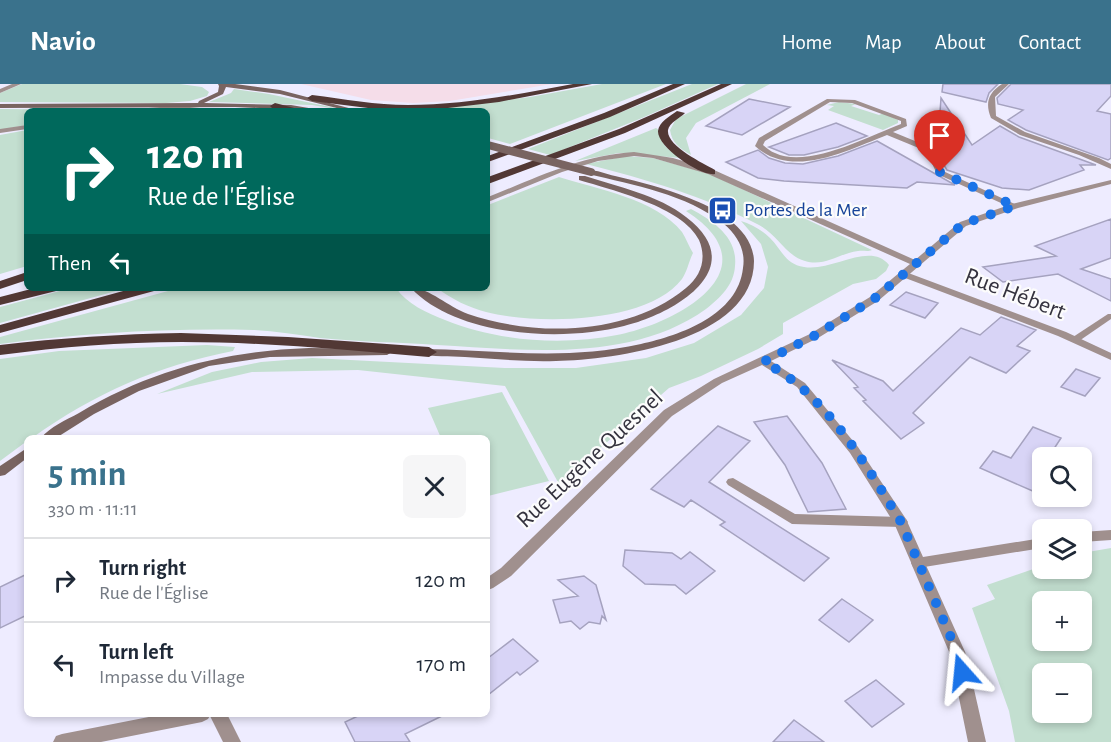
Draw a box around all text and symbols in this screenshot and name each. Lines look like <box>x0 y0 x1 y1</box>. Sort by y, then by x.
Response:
text: Navio <box>30 28 96 56</box>
text: Home <box>781 32 832 53</box>
text: Map <box>865 32 902 53</box>
text: About <box>935 32 985 53</box>
text: Contact <box>1018 32 1081 53</box>
pin <box>914 110 965 172</box>
icon: arrive <box>923 119 956 152</box>
icon: right <box>48 132 126 210</box>
text: 120 m <box>147 134 244 176</box>
text: Rue de l'Église <box>147 183 295 210</box>
bus stop icon: Portes de la Mer <box>707 194 739 226</box>
place label: Portes de la Mer <box>744 200 868 220</box>
icon: left <box>104 246 137 279</box>
text: Then <box>48 252 92 274</box>
street label: Rue Hébert <box>961 264 1069 324</box>
street label: Rue Eugène Quesnel <box>512 385 668 533</box>
map controls <box>1032 447 1092 723</box>
button: search <box>1032 447 1092 507</box>
button: close <box>403 455 466 518</box>
text: 5 min <box>48 456 126 492</box>
text: 330 m · 11:11 <box>48 499 138 519</box>
button: layers <box>1032 519 1092 579</box>
text: Turn right <box>99 557 186 579</box>
icon: right <box>48 564 81 597</box>
text: 120 m <box>416 569 466 591</box>
text: Rue de l'Église <box>99 583 209 603</box>
button: + <box>1032 591 1092 651</box>
position arrow <box>930 640 994 704</box>
text: Turn left <box>99 641 173 663</box>
icon: left <box>48 648 81 681</box>
text: 170 m <box>416 653 466 675</box>
button: − <box>1032 663 1092 723</box>
text: Impasse du Village <box>99 667 245 687</box>

